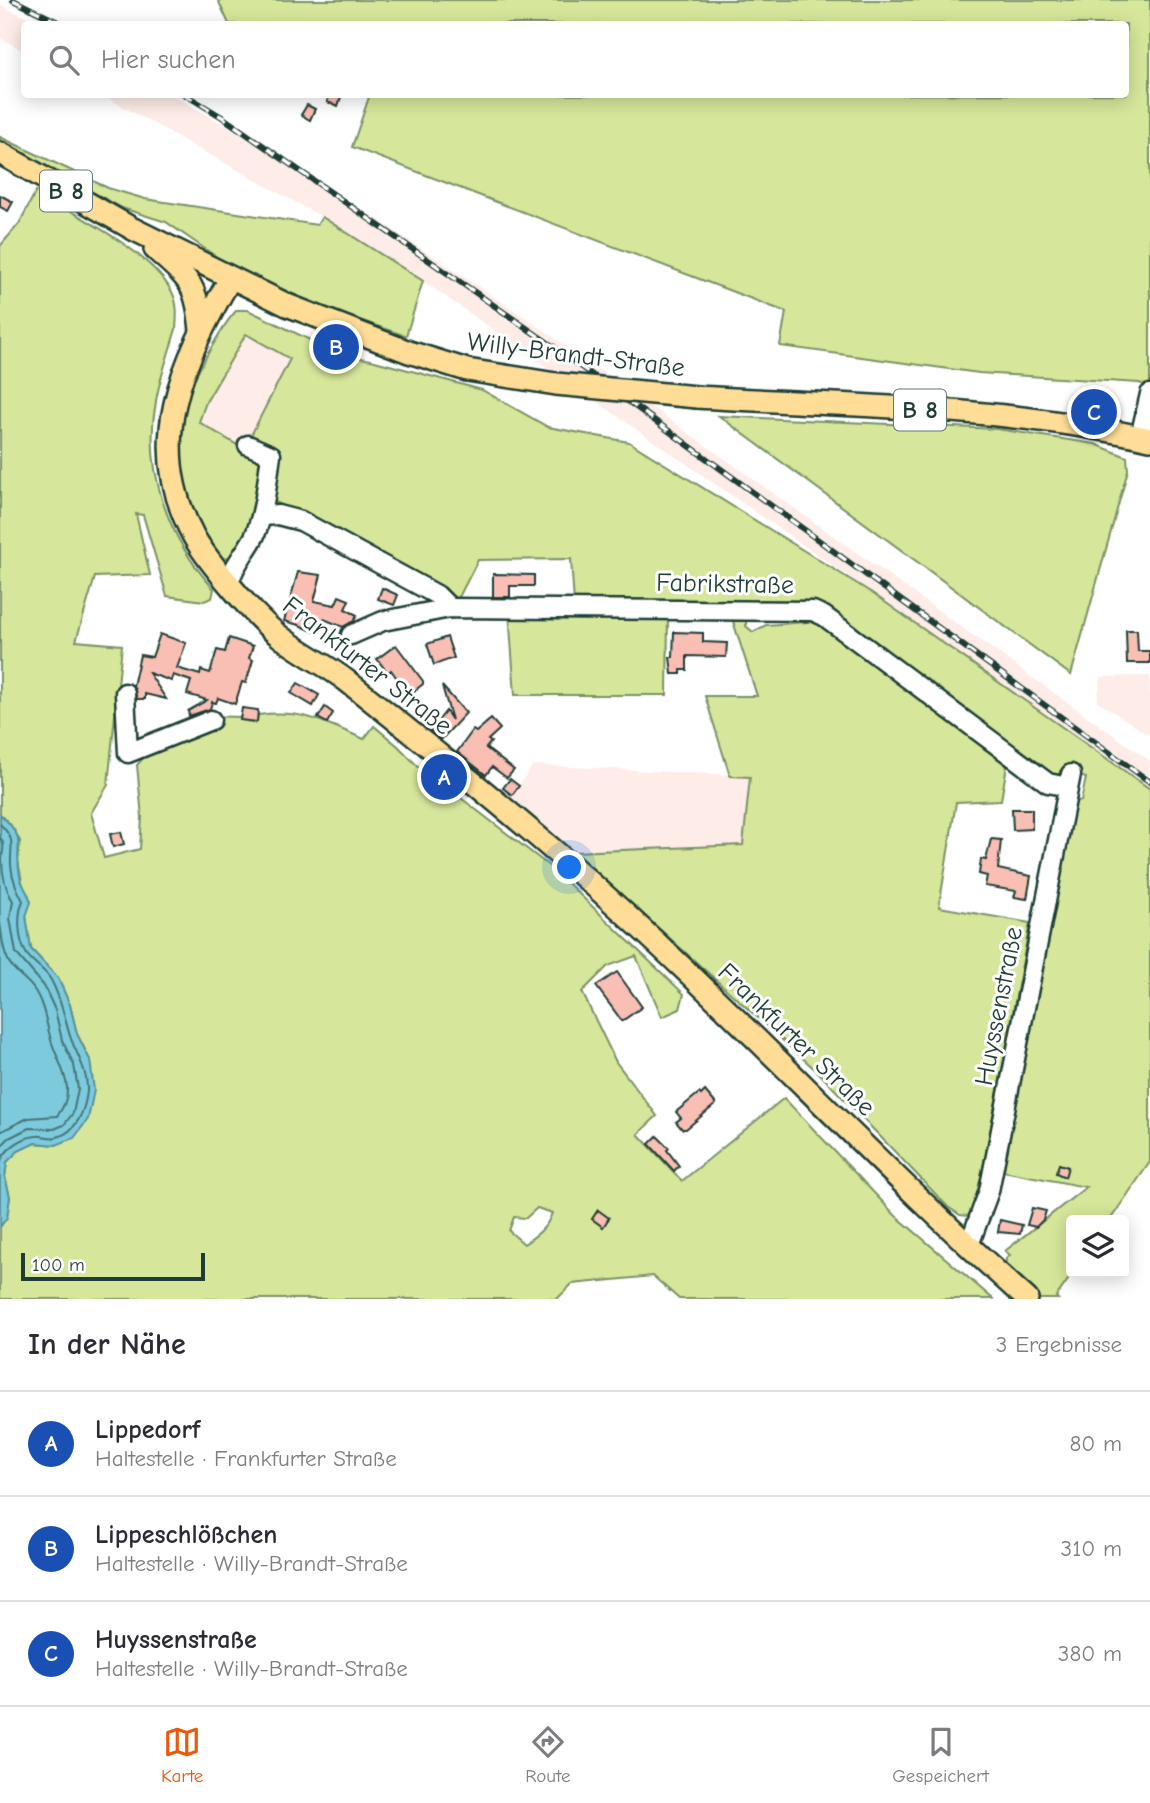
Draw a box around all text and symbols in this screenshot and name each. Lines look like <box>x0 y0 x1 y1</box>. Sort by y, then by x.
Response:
search box <box>21 21 1129 98</box>
icon: search <box>45 41 83 79</box>
text: Hier suchen <box>101 45 236 75</box>
road number: B 8 <box>40 170 92 211</box>
pin: B <box>313 321 359 373</box>
street label: Willy-Brandt-Straße <box>465 327 686 383</box>
pin: C <box>1071 386 1117 438</box>
road number: B 8 <box>894 390 946 430</box>
street label: Fabrikstraße <box>656 568 794 600</box>
street label: Frankfurter Straße <box>277 590 458 741</box>
pin: A <box>421 751 467 803</box>
your location <box>552 850 586 884</box>
street label: Huyssenstraße <box>969 924 1029 1088</box>
street label: Frankfurter Straße <box>712 957 881 1122</box>
map controls <box>1066 1215 1129 1278</box>
button: layers <box>1066 1215 1129 1278</box>
scale bar <box>21 1250 205 1282</box>
text: 100 m <box>32 1254 85 1276</box>
text: In der Nähe <box>28 1327 186 1362</box>
text: 3 Ergebnisse <box>996 1331 1122 1358</box>
text: Lippedorf <box>95 1415 200 1445</box>
text: A <box>45 1430 57 1457</box>
text: 80 m <box>1069 1430 1122 1457</box>
text: Haltestelle · Frankfurter Straße <box>95 1445 397 1472</box>
text: Lippeschlößchen <box>95 1520 277 1550</box>
text: B <box>44 1535 58 1562</box>
text: 310 m <box>1061 1535 1122 1562</box>
text: Haltestelle · Willy-Brandt-Straße <box>95 1550 408 1577</box>
text: Huyssenstraße <box>95 1625 257 1655</box>
text: C <box>44 1640 58 1667</box>
text: 380 m <box>1058 1640 1122 1667</box>
text: Haltestelle · Willy-Brandt-Straße <box>95 1655 408 1682</box>
tab: Karte <box>161 1723 203 1787</box>
tab: Route <box>525 1723 570 1787</box>
tab: Gespeichert <box>892 1723 989 1787</box>

